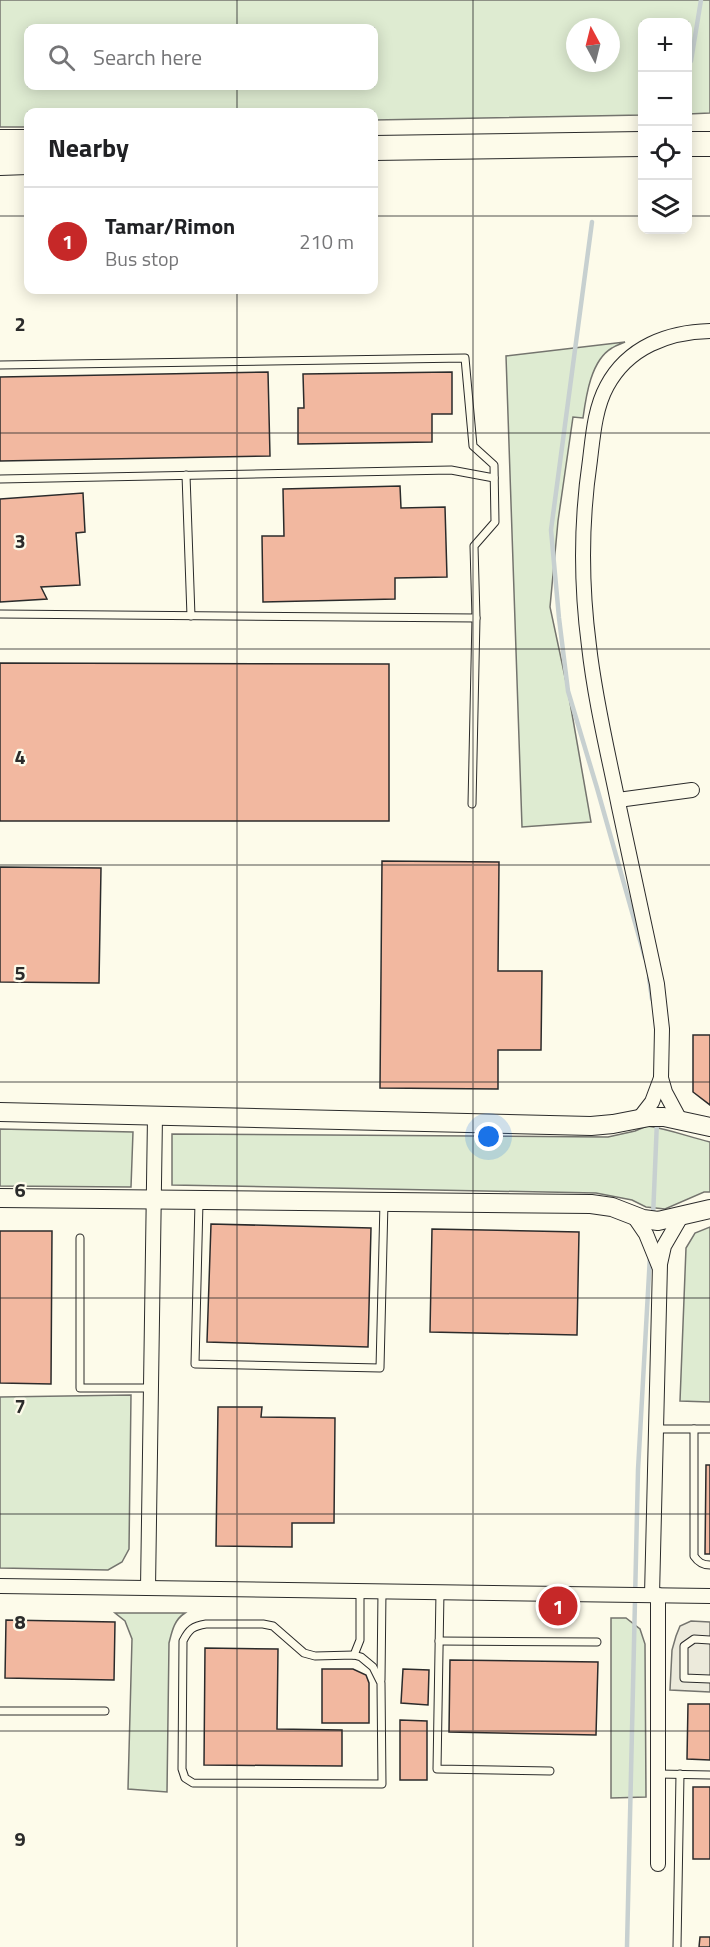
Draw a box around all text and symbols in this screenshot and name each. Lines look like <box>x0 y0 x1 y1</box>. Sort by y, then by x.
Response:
north arrow <box>566 18 620 72</box>
map controls <box>638 18 692 234</box>
button: + <box>638 18 692 72</box>
search box <box>24 24 378 90</box>
text: Search here <box>93 40 202 74</box>
icon: search <box>45 41 78 74</box>
button: − <box>638 72 692 126</box>
button: locate <box>638 126 692 180</box>
text: Nearby <box>48 128 129 167</box>
button: layers <box>638 180 692 234</box>
text: Tamar/Rimon <box>105 209 235 243</box>
text: 1 <box>62 226 73 257</box>
text: 210 m <box>299 226 354 257</box>
text: Bus stop <box>105 243 179 274</box>
text: 2 <box>14 308 26 339</box>
text: 3 <box>14 525 26 556</box>
text: 4 <box>14 741 26 772</box>
text: 5 <box>14 957 26 988</box>
your location <box>474 1122 503 1151</box>
text: 6 <box>14 1174 26 1205</box>
text: 7 <box>14 1390 26 1421</box>
pin: 1 <box>538 1584 578 1628</box>
text: 8 <box>14 1606 26 1637</box>
text: 9 <box>14 1823 26 1854</box>

